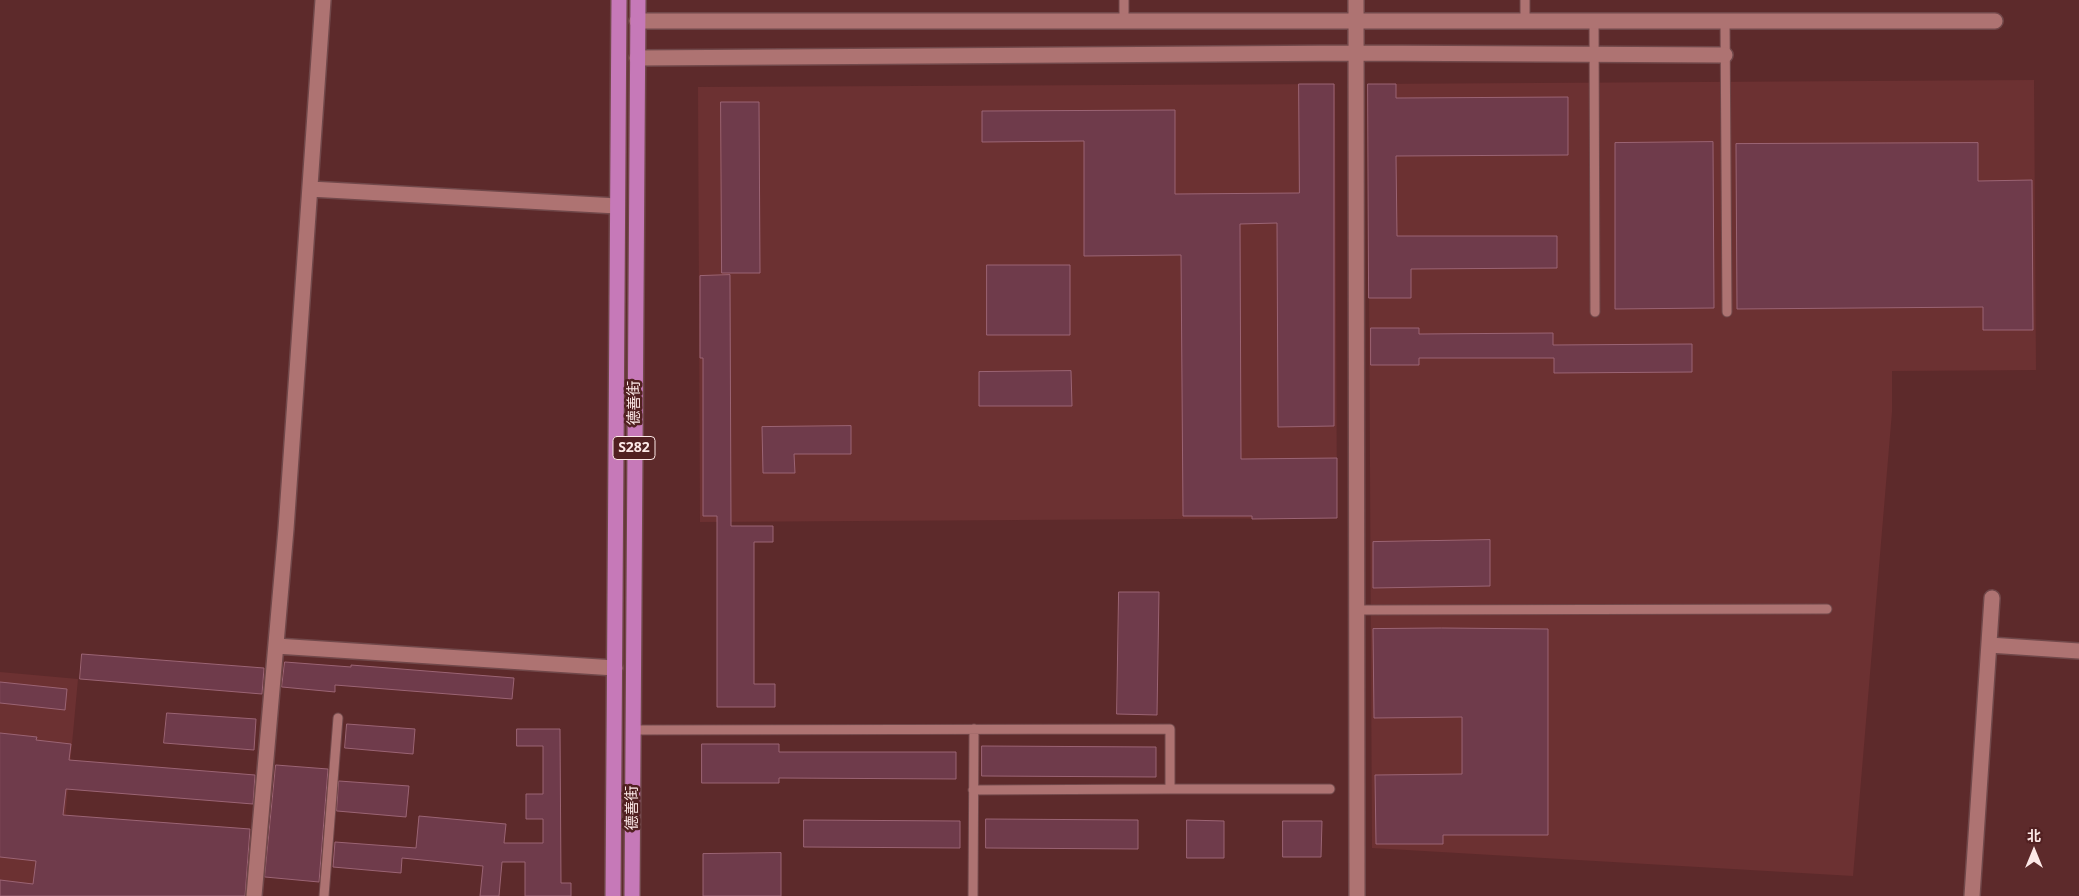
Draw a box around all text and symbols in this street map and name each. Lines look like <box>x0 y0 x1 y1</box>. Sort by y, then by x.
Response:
street label: 德善街 <box>626 381 644 425</box>
road number: S282 <box>613 436 655 459</box>
street label: 德善街 <box>624 786 642 830</box>
north arrow <box>2009 826 2059 876</box>
text: 北 <box>2027 826 2041 845</box>

